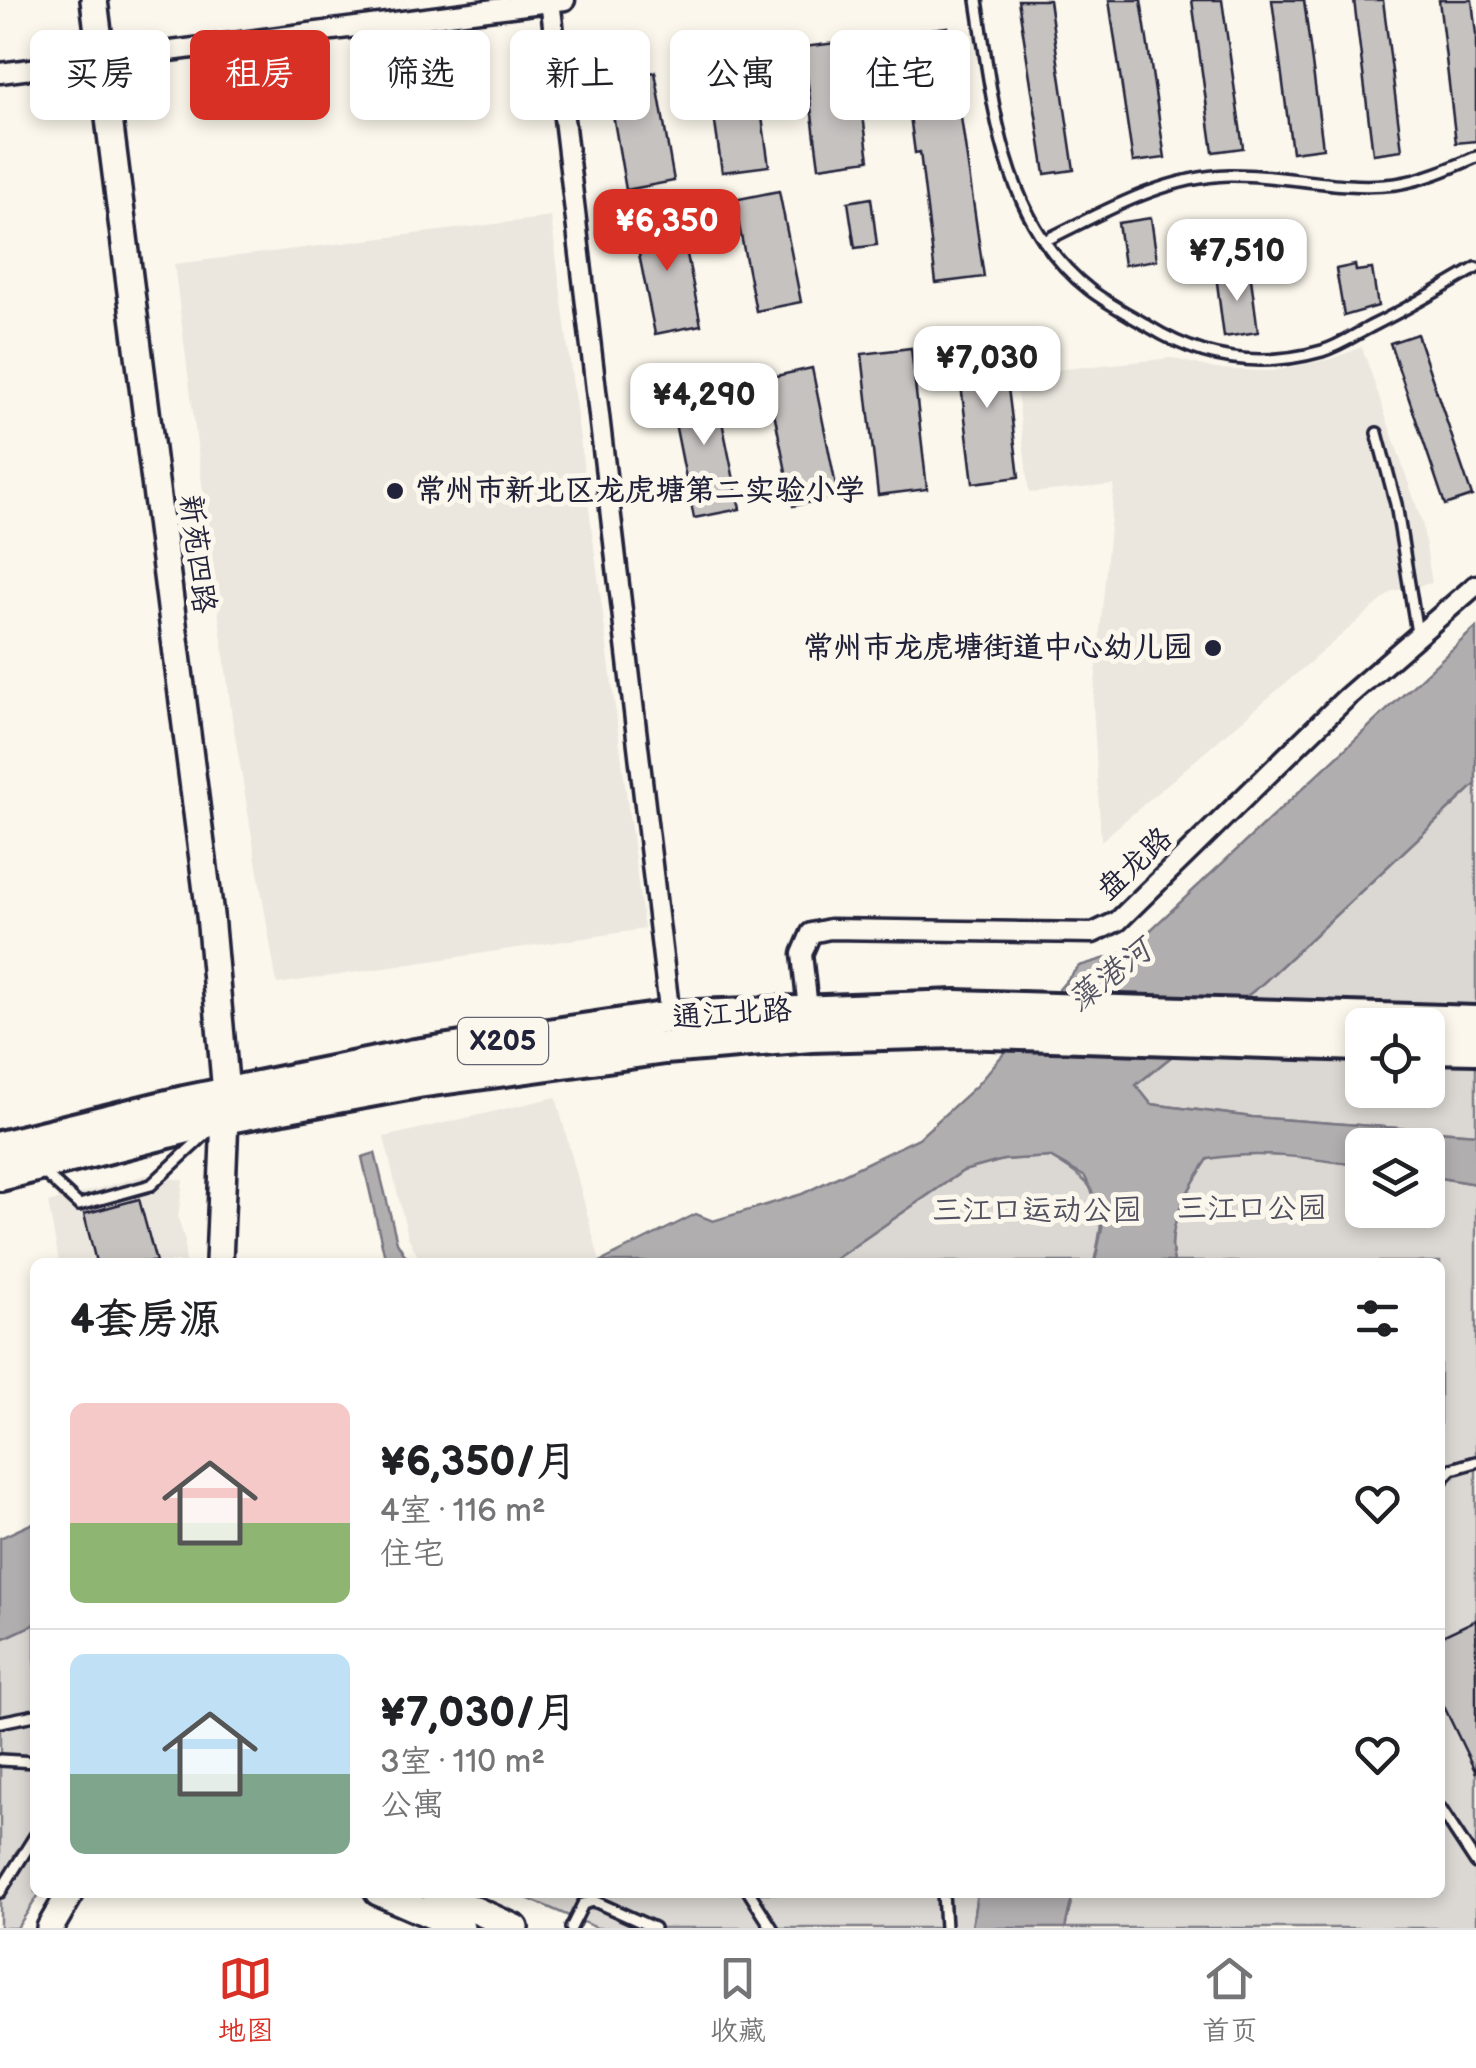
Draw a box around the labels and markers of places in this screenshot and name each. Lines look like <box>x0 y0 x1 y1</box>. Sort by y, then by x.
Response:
pin: ¥6,350 <box>586 189 748 274</box>
pin: ¥7,510 <box>1156 219 1318 304</box>
pin: ¥7,030 <box>906 326 1068 411</box>
pin: ¥4,290 <box>623 363 785 448</box>
place label: 常州市新北区龙虎塘第二实验小学 <box>415 473 865 509</box>
marker: 常州市新北区龙虎塘第二实验小学 <box>384 480 406 502</box>
place label: 常州市龙虎塘街道中心幼儿园 <box>803 630 1193 666</box>
marker: 常州市龙虎塘街道中心幼儿园 <box>1202 637 1224 659</box>

